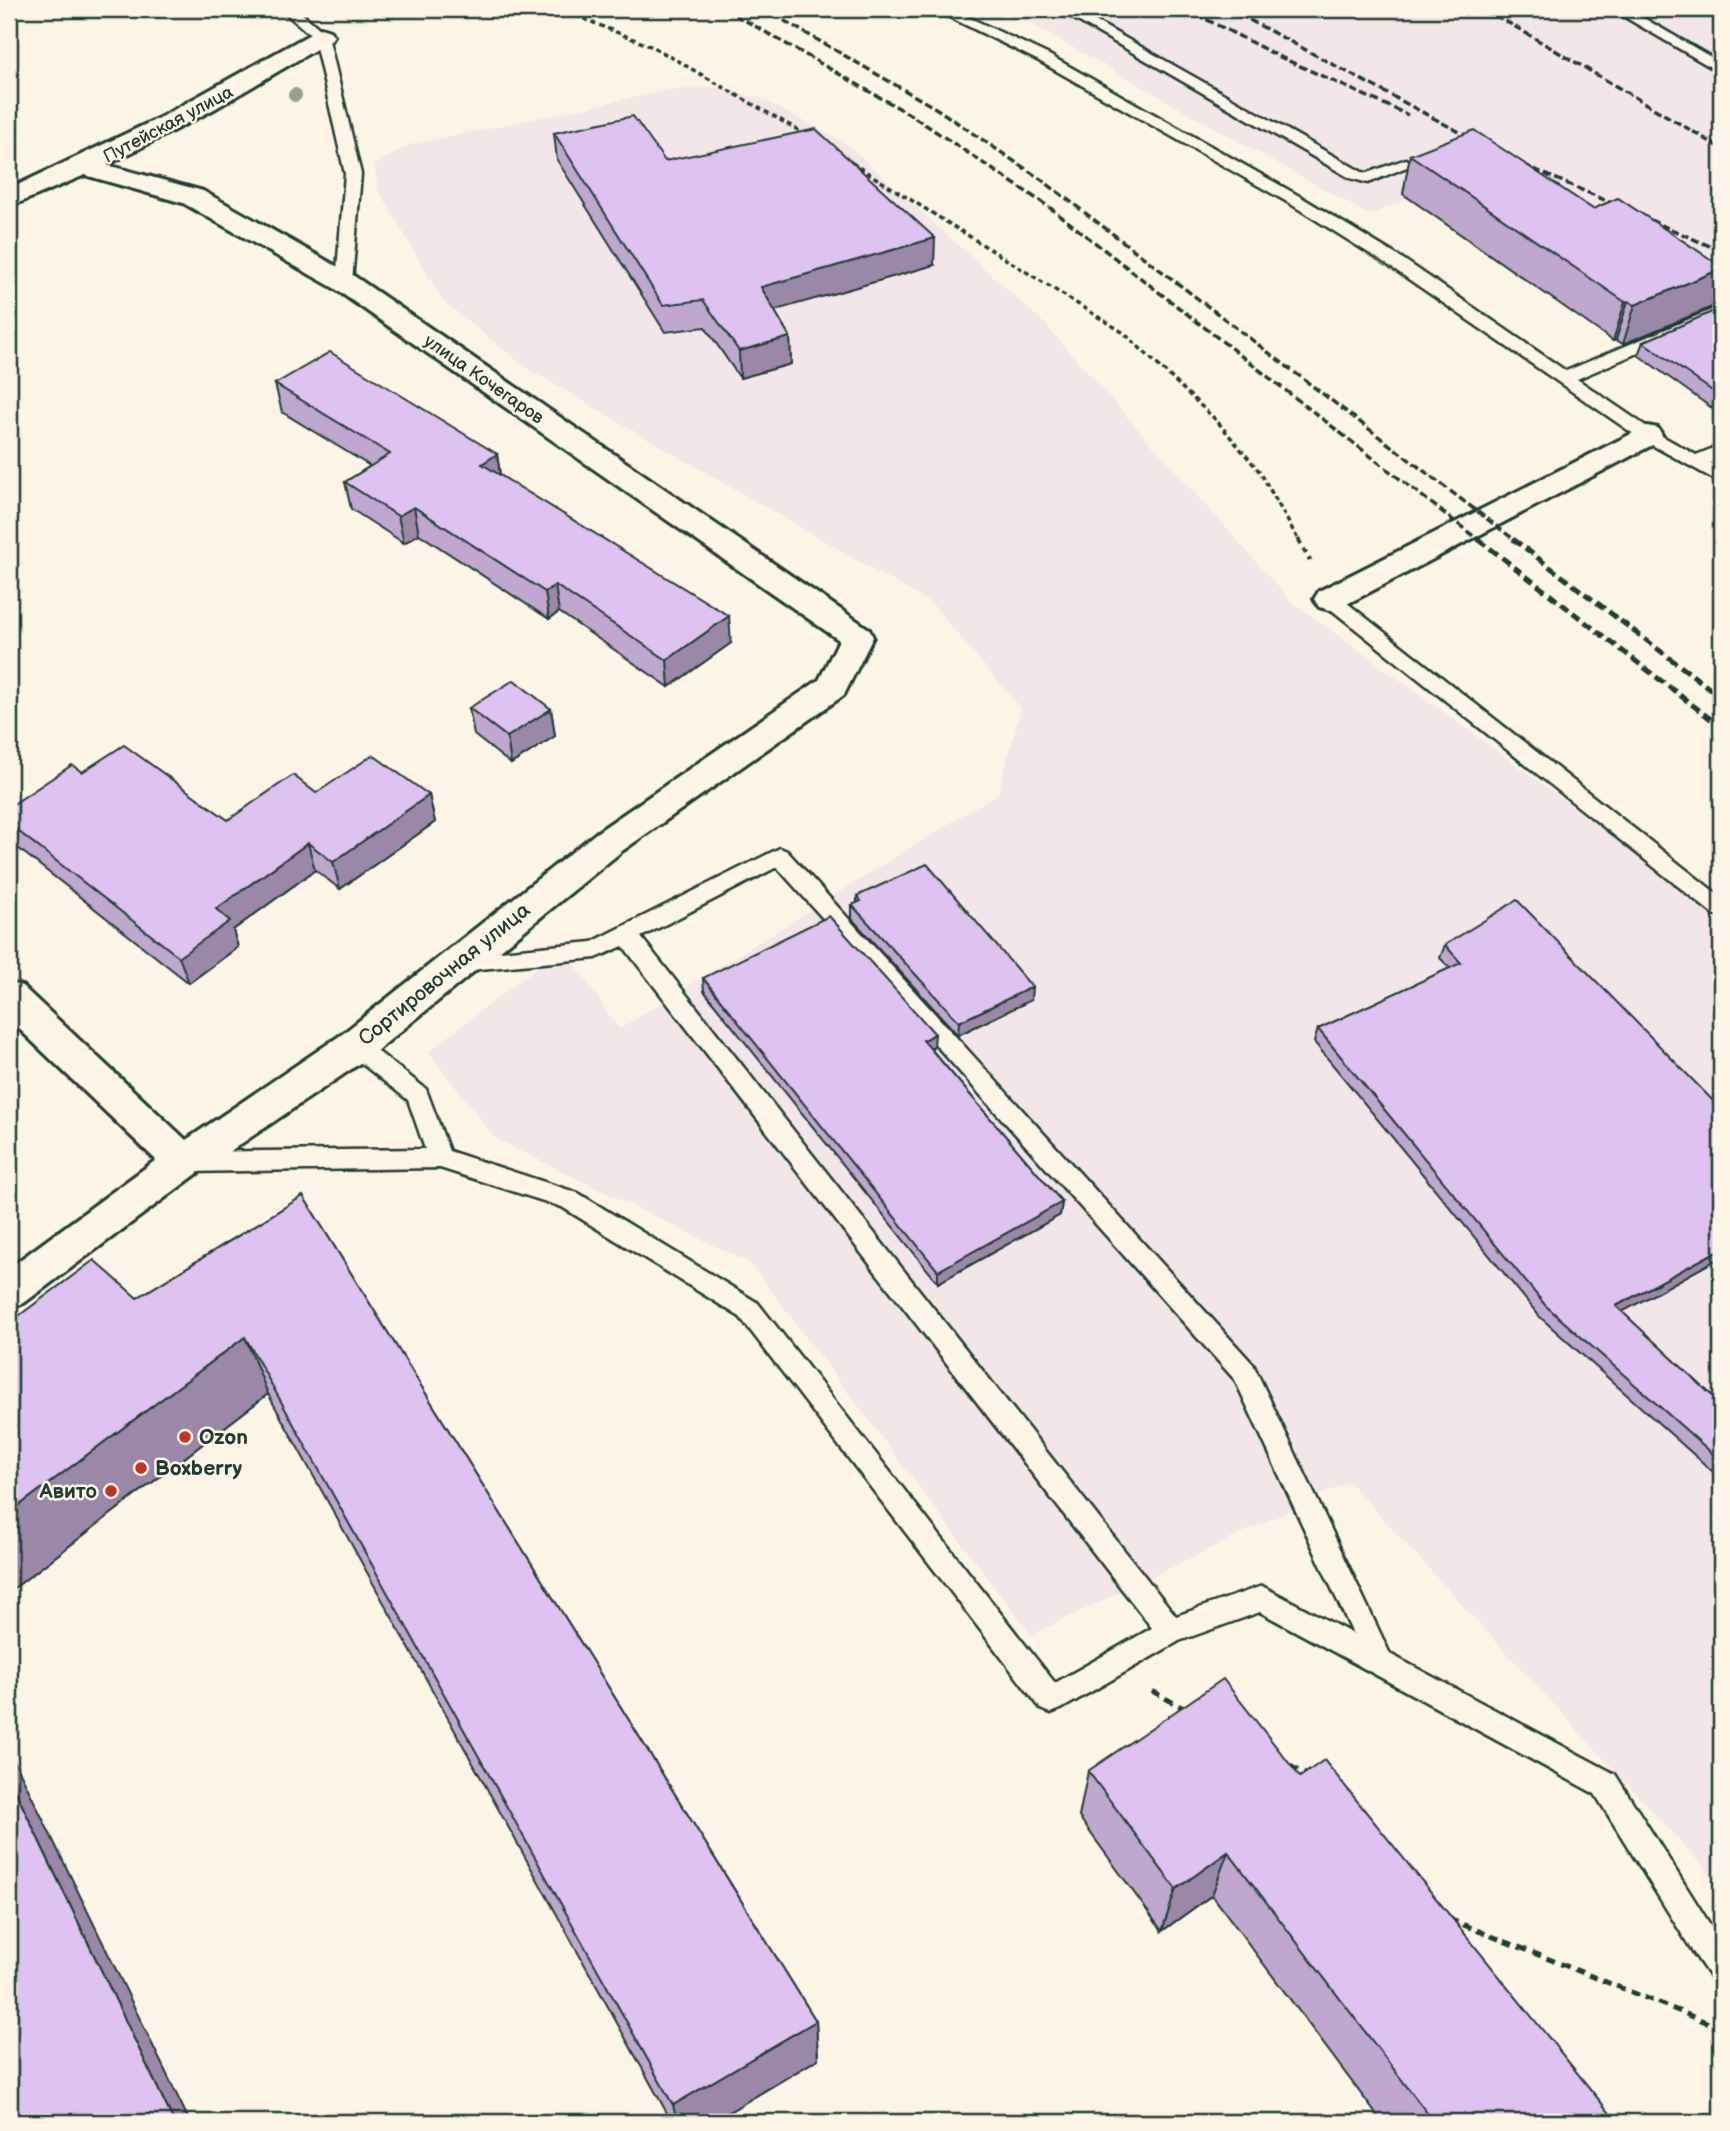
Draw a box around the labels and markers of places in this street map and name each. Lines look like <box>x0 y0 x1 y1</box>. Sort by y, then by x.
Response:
place label: Ozon <box>199 1425 248 1450</box>
marker: Ozon <box>177 1429 193 1445</box>
place label: Boxberry <box>155 1456 242 1481</box>
marker: Boxberry <box>133 1460 149 1476</box>
place label: Авито <box>38 1479 97 1504</box>
marker: Авито <box>103 1483 119 1499</box>

